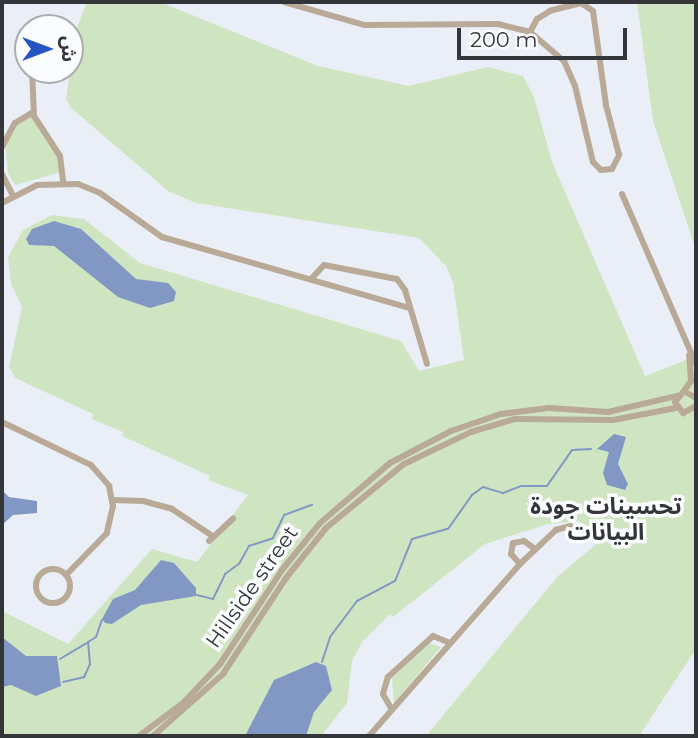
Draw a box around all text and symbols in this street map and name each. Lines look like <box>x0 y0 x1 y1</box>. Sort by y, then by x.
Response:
north arrow <box>14 14 84 84</box>
scale bar <box>460 14 630 58</box>
text: 200 m <box>470 27 537 52</box>
text: ش <box>57 36 80 62</box>
district label: تحسينات جودة البيانات <box>530 492 682 546</box>
street label: Hillside street <box>201 521 303 653</box>

